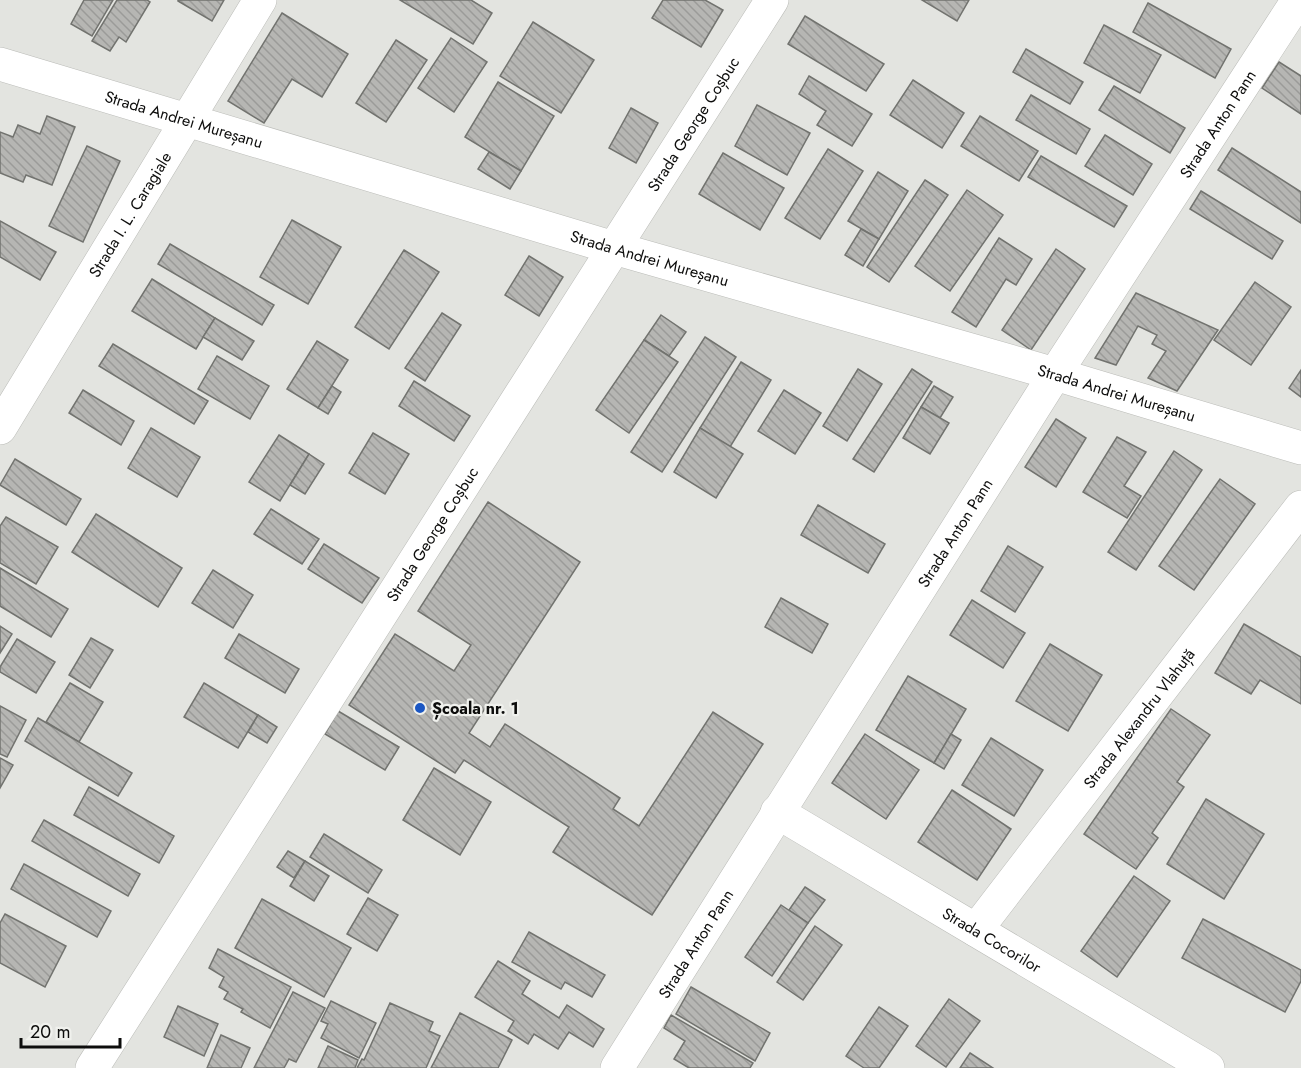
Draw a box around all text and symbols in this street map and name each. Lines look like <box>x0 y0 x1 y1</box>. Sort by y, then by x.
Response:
street label: Strada George Coșbuc <box>642 53 745 196</box>
street label: Strada Anton Pann <box>1174 65 1262 183</box>
street label: Strada Andrei Mureșanu <box>102 85 266 154</box>
street label: Strada I. L. Caragiale <box>83 147 177 282</box>
street label: Strada Andrei Mureșanu <box>568 225 731 292</box>
street label: Strada Andrei Mureșanu <box>1035 359 1198 428</box>
street label: Strada George Coșbuc <box>381 462 484 606</box>
street label: Strada Anton Pann <box>912 474 998 592</box>
street label: Strada Alexandru Vlahuță <box>1078 644 1200 793</box>
place label: Școala nr. 1 <box>432 697 519 720</box>
marker: Școala nr. 1 <box>413 701 427 715</box>
street label: Strada Anton Pann <box>653 885 739 1003</box>
street label: Strada Cocorilor <box>938 902 1046 979</box>
scale bar <box>21 1011 120 1049</box>
text: 20 m <box>30 1019 70 1045</box>

